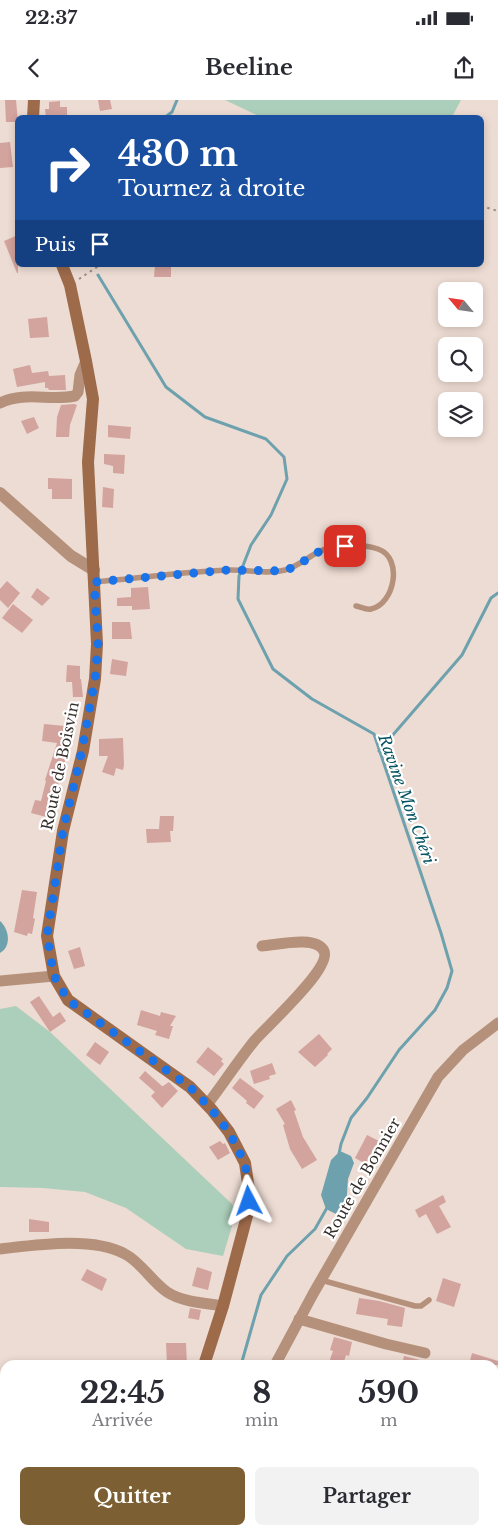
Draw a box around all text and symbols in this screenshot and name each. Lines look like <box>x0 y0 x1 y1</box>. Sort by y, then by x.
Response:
text: 22:37 <box>25 6 77 29</box>
icon: back <box>20 54 48 82</box>
text: Beeline <box>205 54 293 81</box>
icon: share <box>450 54 478 82</box>
text: 430 m <box>118 132 238 175</box>
icon: right <box>35 135 100 200</box>
text: Tournez à droite <box>118 175 305 202</box>
icon: arrive <box>86 230 114 258</box>
text: Puis <box>35 233 76 256</box>
north arrow <box>438 282 482 328</box>
map controls <box>438 282 483 437</box>
button: search <box>438 337 483 382</box>
button: layers <box>438 392 483 437</box>
pin <box>324 525 366 567</box>
icon: arrive <box>331 532 359 560</box>
street label: Route de Boisvin <box>37 700 83 832</box>
water label: Ravine Mon Chéri <box>374 730 440 867</box>
street label: Route de Bonnier <box>320 1114 405 1242</box>
position arrow <box>222 1174 274 1226</box>
text: 22:45 <box>80 1374 165 1411</box>
text: 8 <box>252 1374 271 1411</box>
text: 590 <box>358 1374 419 1411</box>
text: Arrivée <box>92 1410 153 1430</box>
text: min <box>245 1410 279 1430</box>
text: m <box>380 1410 397 1430</box>
button: Quitter <box>20 1467 245 1525</box>
button: Partager <box>255 1467 479 1525</box>

